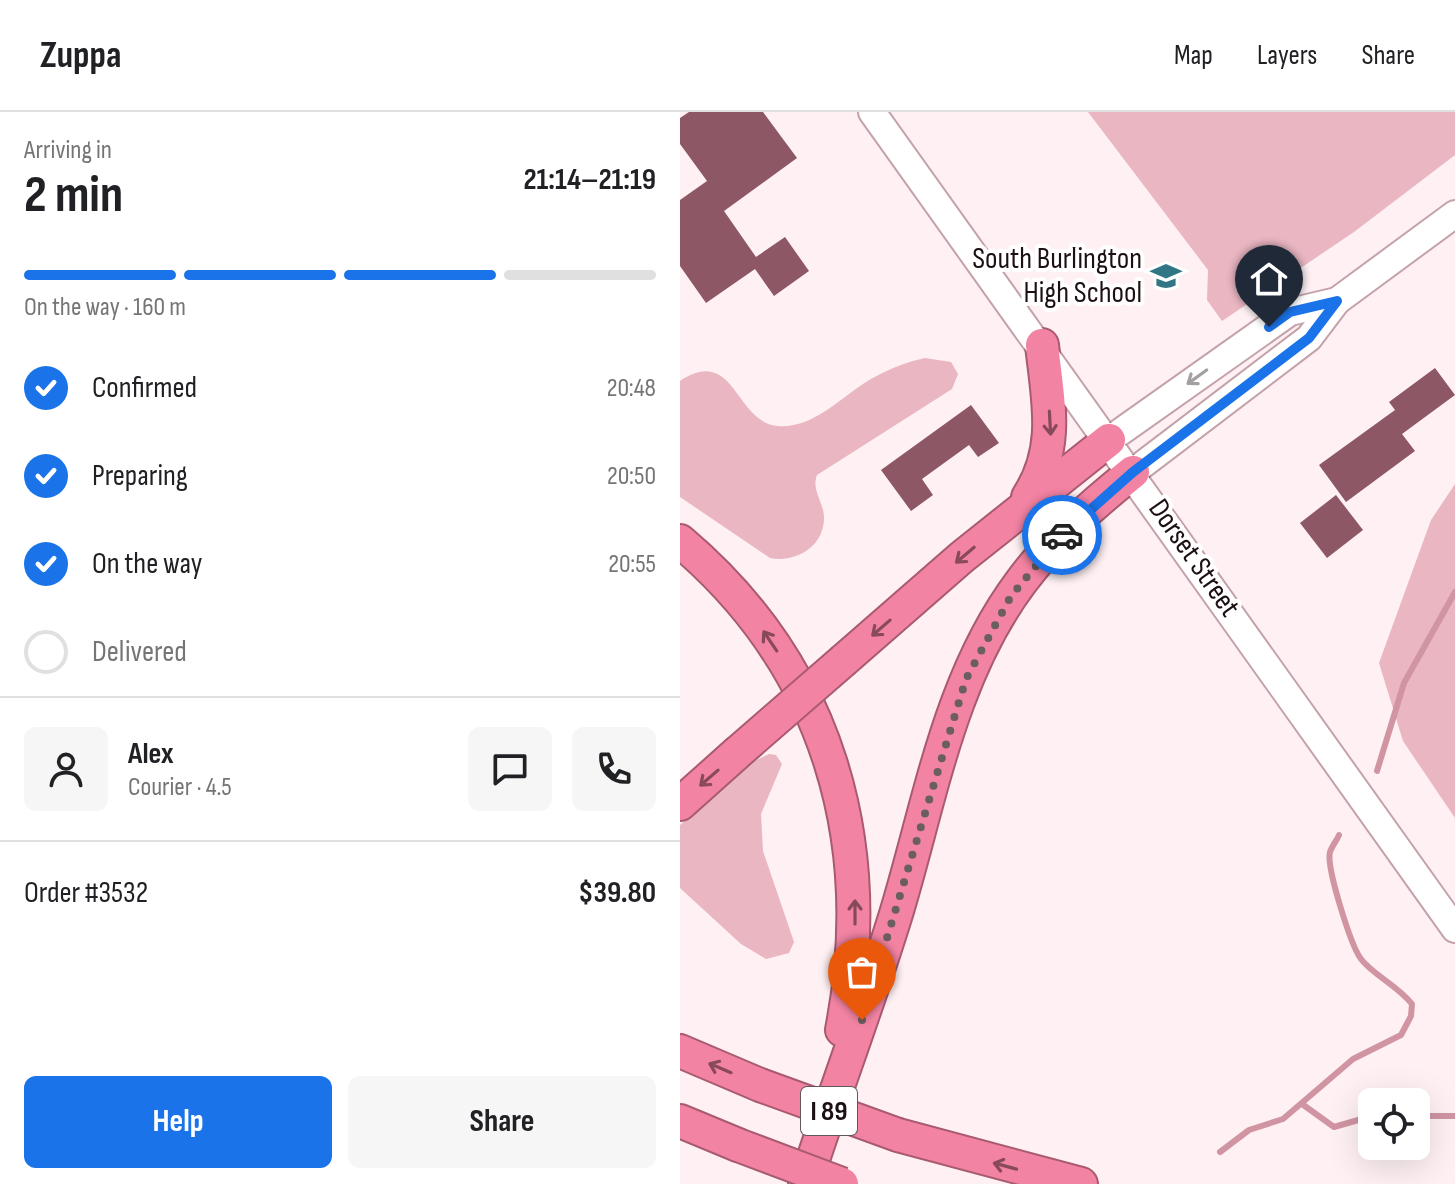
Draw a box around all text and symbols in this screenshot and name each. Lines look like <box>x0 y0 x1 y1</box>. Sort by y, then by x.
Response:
text: Zuppa <box>40 33 121 78</box>
text: Map <box>1174 39 1213 72</box>
text: Layers <box>1257 39 1317 72</box>
text: Share <box>1361 39 1415 72</box>
text: Arriving in <box>24 135 112 166</box>
text: 21:14–21:19 <box>523 162 656 198</box>
text: 2 min <box>24 164 123 227</box>
place label: South Burlington High School <box>972 241 1142 311</box>
pin <box>1235 245 1303 327</box>
icon: home <box>1247 257 1291 301</box>
school or university icon: South Burlington High School <box>1149 259 1183 293</box>
text: On the way · 160 m <box>24 292 186 323</box>
icon: check <box>24 366 68 410</box>
one-way arrow <box>1187 368 1208 385</box>
text: Confirmed <box>92 370 197 406</box>
text: 20:48 <box>607 373 656 404</box>
one-way arrow <box>1043 409 1058 436</box>
icon: check <box>24 454 68 498</box>
text: Preparing <box>92 458 188 494</box>
text: 20:50 <box>607 461 656 492</box>
street label: Dorset Street <box>1140 492 1248 624</box>
courier <box>1022 495 1102 575</box>
icon: car <box>1040 513 1084 557</box>
icon: check <box>24 542 68 586</box>
text: On the way <box>92 546 202 582</box>
one-way arrow <box>955 546 976 564</box>
text: 20:55 <box>608 549 656 580</box>
one-way arrow <box>871 618 891 636</box>
one-way arrow <box>762 631 778 653</box>
text: Delivered <box>92 634 187 670</box>
button: person <box>24 727 108 811</box>
button: chat <box>468 727 552 811</box>
button: phone <box>572 727 656 811</box>
text: Alex <box>128 736 174 772</box>
one-way arrow <box>699 769 719 787</box>
text: Courier · 4.5 <box>128 772 232 803</box>
text: Order #3532 <box>24 875 148 911</box>
text: $39.80 <box>578 875 656 911</box>
one-way arrow <box>847 899 863 926</box>
pin <box>828 938 896 1020</box>
icon: bag <box>840 950 884 994</box>
one-way arrow <box>708 1059 733 1074</box>
button: Help <box>24 1076 332 1168</box>
button: Share <box>348 1076 656 1168</box>
road number: I 89 <box>801 1087 857 1135</box>
map controls <box>1358 1088 1430 1160</box>
button: locate <box>1358 1088 1430 1160</box>
one-way arrow <box>993 1157 1018 1172</box>

